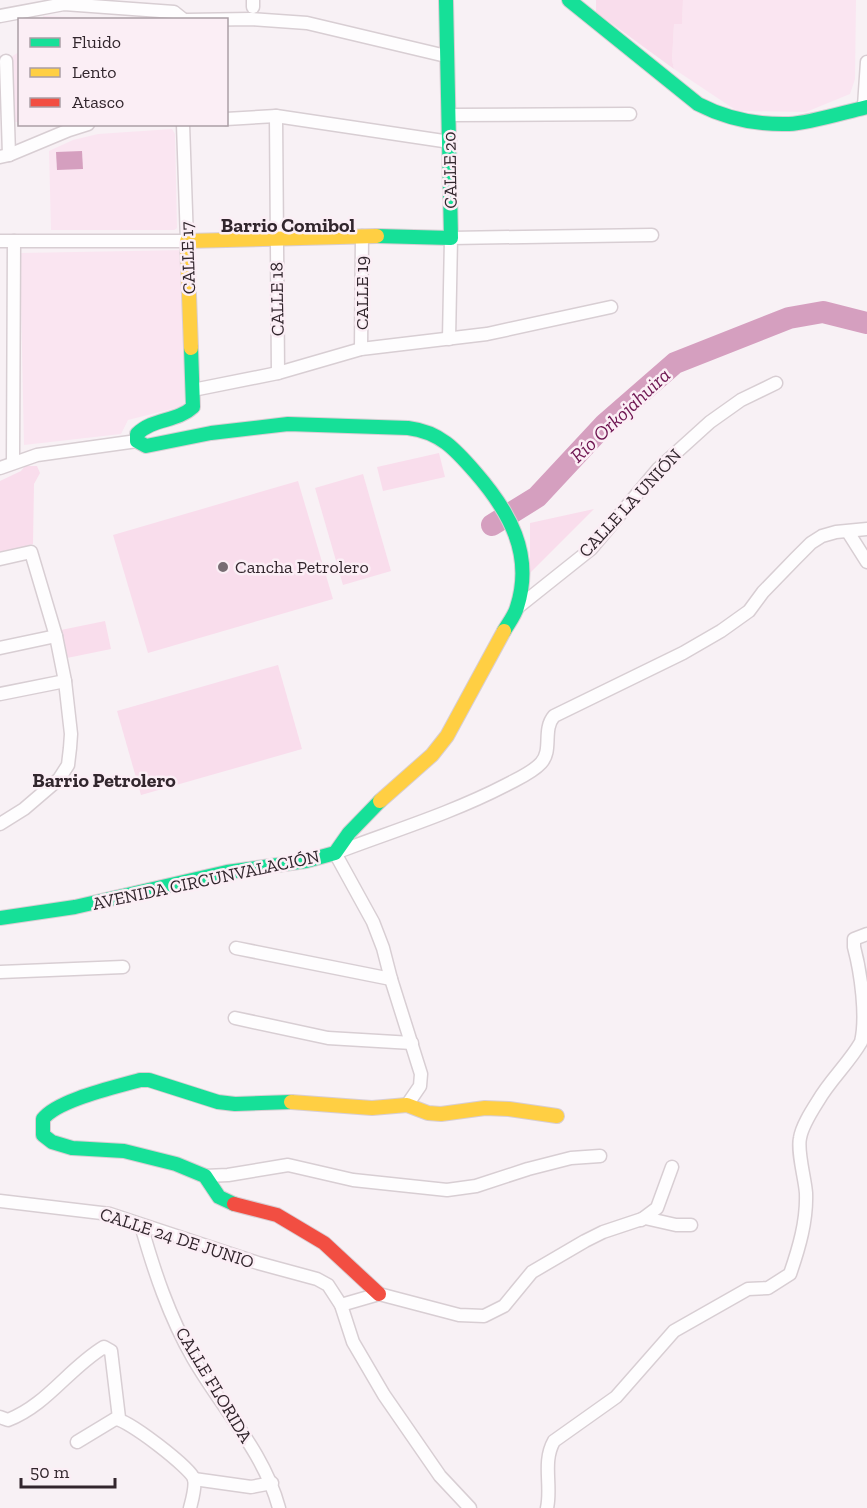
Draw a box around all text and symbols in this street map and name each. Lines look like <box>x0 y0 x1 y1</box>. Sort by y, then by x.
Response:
legend <box>18 18 228 126</box>
text: Fluido <box>72 31 121 53</box>
text: Lento <box>72 61 117 83</box>
text: Atasco <box>72 91 124 113</box>
street label: CALLE 20 <box>438 131 462 209</box>
district label: Barrio Comibol <box>221 213 355 237</box>
street label: CALLE 17 <box>176 221 200 295</box>
street label: CALLE 19 <box>351 256 373 330</box>
street label: CALLE 18 <box>265 262 289 336</box>
water label: Río Orkojahuira <box>565 363 675 467</box>
street label: CALLE LA UNIÓN <box>574 444 686 562</box>
place label: Cancha Petrolero <box>235 556 369 578</box>
marker: Cancha Petrolero <box>216 560 230 574</box>
district label: Barrio Petrolero <box>32 768 176 792</box>
street label: AVENIDA CIRCUNVALACIÓN <box>90 845 322 915</box>
street label: CALLE 24 DE JUNIO <box>97 1203 257 1273</box>
street label: CALLE FLORIDA <box>171 1323 257 1447</box>
scale bar <box>21 1451 116 1489</box>
text: 50 m <box>30 1461 70 1483</box>

